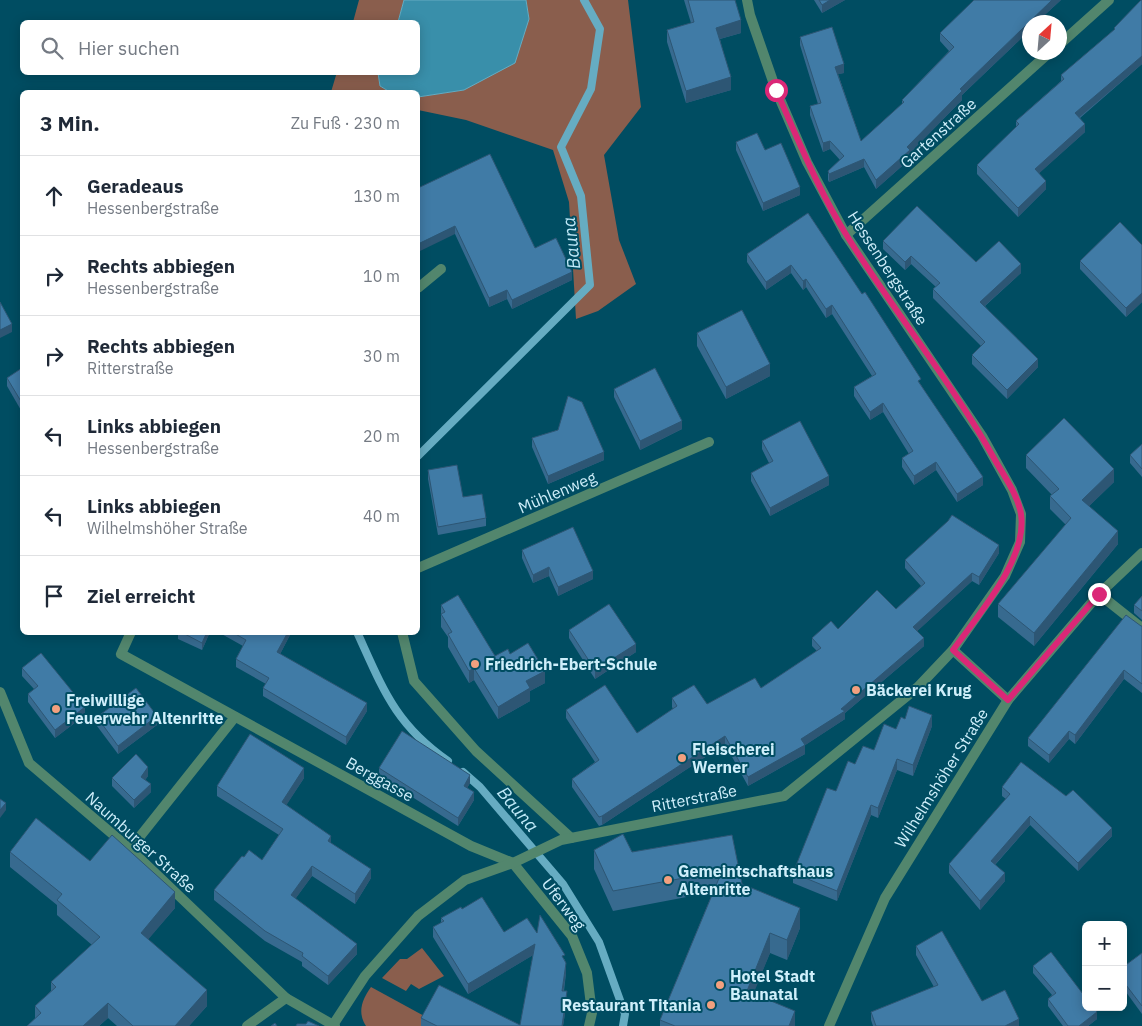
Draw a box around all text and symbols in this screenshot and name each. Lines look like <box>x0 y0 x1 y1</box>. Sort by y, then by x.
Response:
north arrow <box>1022 15 1067 60</box>
search box <box>20 20 420 75</box>
icon: search <box>38 34 66 62</box>
text: Hier suchen <box>78 36 180 60</box>
route start <box>765 79 788 102</box>
street label: Gartenstraße <box>896 93 980 172</box>
text: 3 Min. <box>40 109 100 137</box>
text: Zu Fuß · 230 m <box>291 113 400 133</box>
text: Geradeaus <box>87 174 184 198</box>
icon: ahead <box>40 182 68 210</box>
text: 130 m <box>353 186 400 206</box>
text: Hessenbergstraße <box>87 198 219 218</box>
street label: Hessenbergstraße <box>844 207 932 329</box>
water label: Bauna <box>557 216 585 270</box>
text: Rechts abbiegen <box>87 254 235 278</box>
icon: right <box>40 262 68 290</box>
text: 10 m <box>363 266 400 286</box>
text: Hessenbergstraße <box>87 278 219 298</box>
text: Rechts abbiegen <box>87 334 235 358</box>
icon: right <box>40 342 68 370</box>
text: 30 m <box>363 346 400 366</box>
text: Ritterstraße <box>87 358 174 378</box>
text: Links abbiegen <box>87 414 221 438</box>
icon: left <box>40 422 68 450</box>
text: 20 m <box>363 426 400 446</box>
text: Hessenbergstraße <box>87 438 219 458</box>
street label: Mühlenweg <box>515 466 599 517</box>
text: Links abbiegen <box>87 494 221 518</box>
icon: left <box>40 502 68 530</box>
text: 40 m <box>363 506 400 526</box>
text: Wilhelmshöher Straße <box>87 518 247 538</box>
icon: arrive <box>40 582 68 610</box>
route end <box>1088 583 1111 606</box>
text: Ziel erreicht <box>87 584 195 608</box>
place label: Friedrich-Ebert-Schule <box>485 654 657 674</box>
marker: Friedrich-Ebert-Schule <box>469 658 481 670</box>
place label: Bäckerei Krug <box>866 680 972 700</box>
marker: Bäckerei Krug <box>850 684 862 696</box>
place label: Freiwillige Feuerwehr Altenritte <box>66 690 223 728</box>
marker: Freiwillige Feuerwehr Altenritte <box>50 703 62 715</box>
street label: Wilhelmshöher Straße <box>890 704 992 851</box>
place label: Fleischerei Werner <box>692 739 775 777</box>
street label: Berggasse <box>343 752 418 806</box>
marker: Fleischerei Werner <box>676 752 688 764</box>
street label: Ritterstraße <box>650 780 739 816</box>
water label: Bauna <box>492 782 544 836</box>
street label: Naumburger Straße <box>82 787 201 897</box>
place label: Gemeintschaftshaus Altenritte <box>678 861 833 899</box>
street label: Uferweg <box>538 874 590 934</box>
marker: Gemeintschaftshaus Altenritte <box>662 874 674 886</box>
map controls <box>1082 921 1127 1011</box>
button: + <box>1082 921 1127 966</box>
place label: Hotel Stadt Baunatal <box>730 966 815 1004</box>
button: − <box>1082 966 1127 1011</box>
marker: Hotel Stadt Baunatal <box>714 979 726 991</box>
place label: Restaurant Titania <box>562 995 701 1015</box>
marker: Restaurant Titania <box>705 999 717 1011</box>

